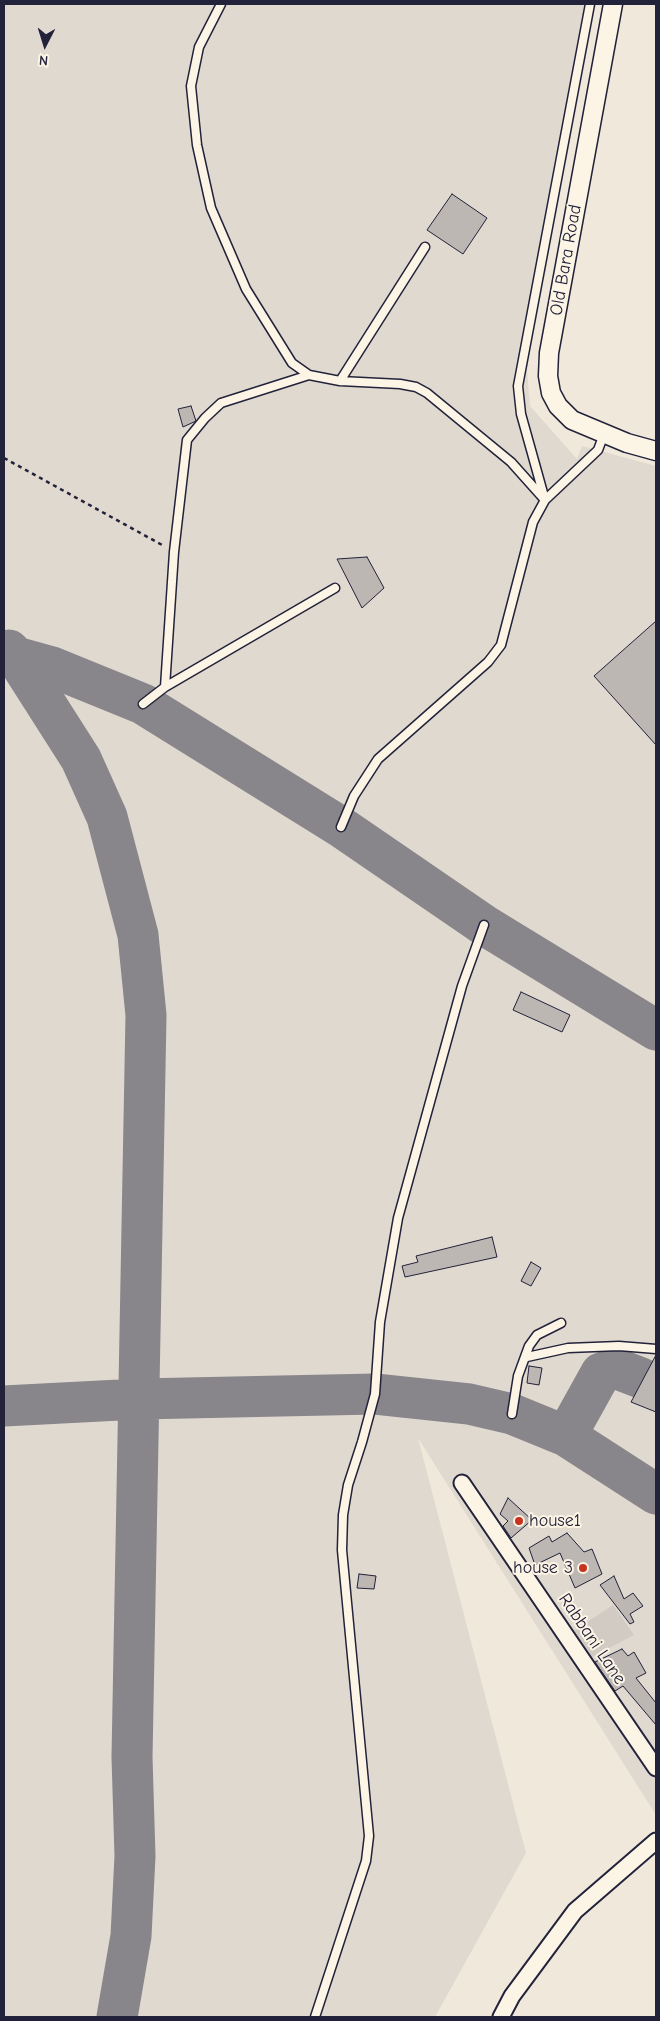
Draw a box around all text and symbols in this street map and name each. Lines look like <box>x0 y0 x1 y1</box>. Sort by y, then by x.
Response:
north arrow <box>20 20 70 70</box>
text: N <box>38 52 49 69</box>
street label: Old Bara Road <box>546 203 586 317</box>
place label: house1 <box>529 1510 581 1532</box>
marker: house1 <box>513 1515 525 1527</box>
place label: house 3 <box>513 1557 573 1579</box>
marker: house 3 <box>577 1562 589 1574</box>
street label: Rabbani Lane <box>554 1589 630 1689</box>

